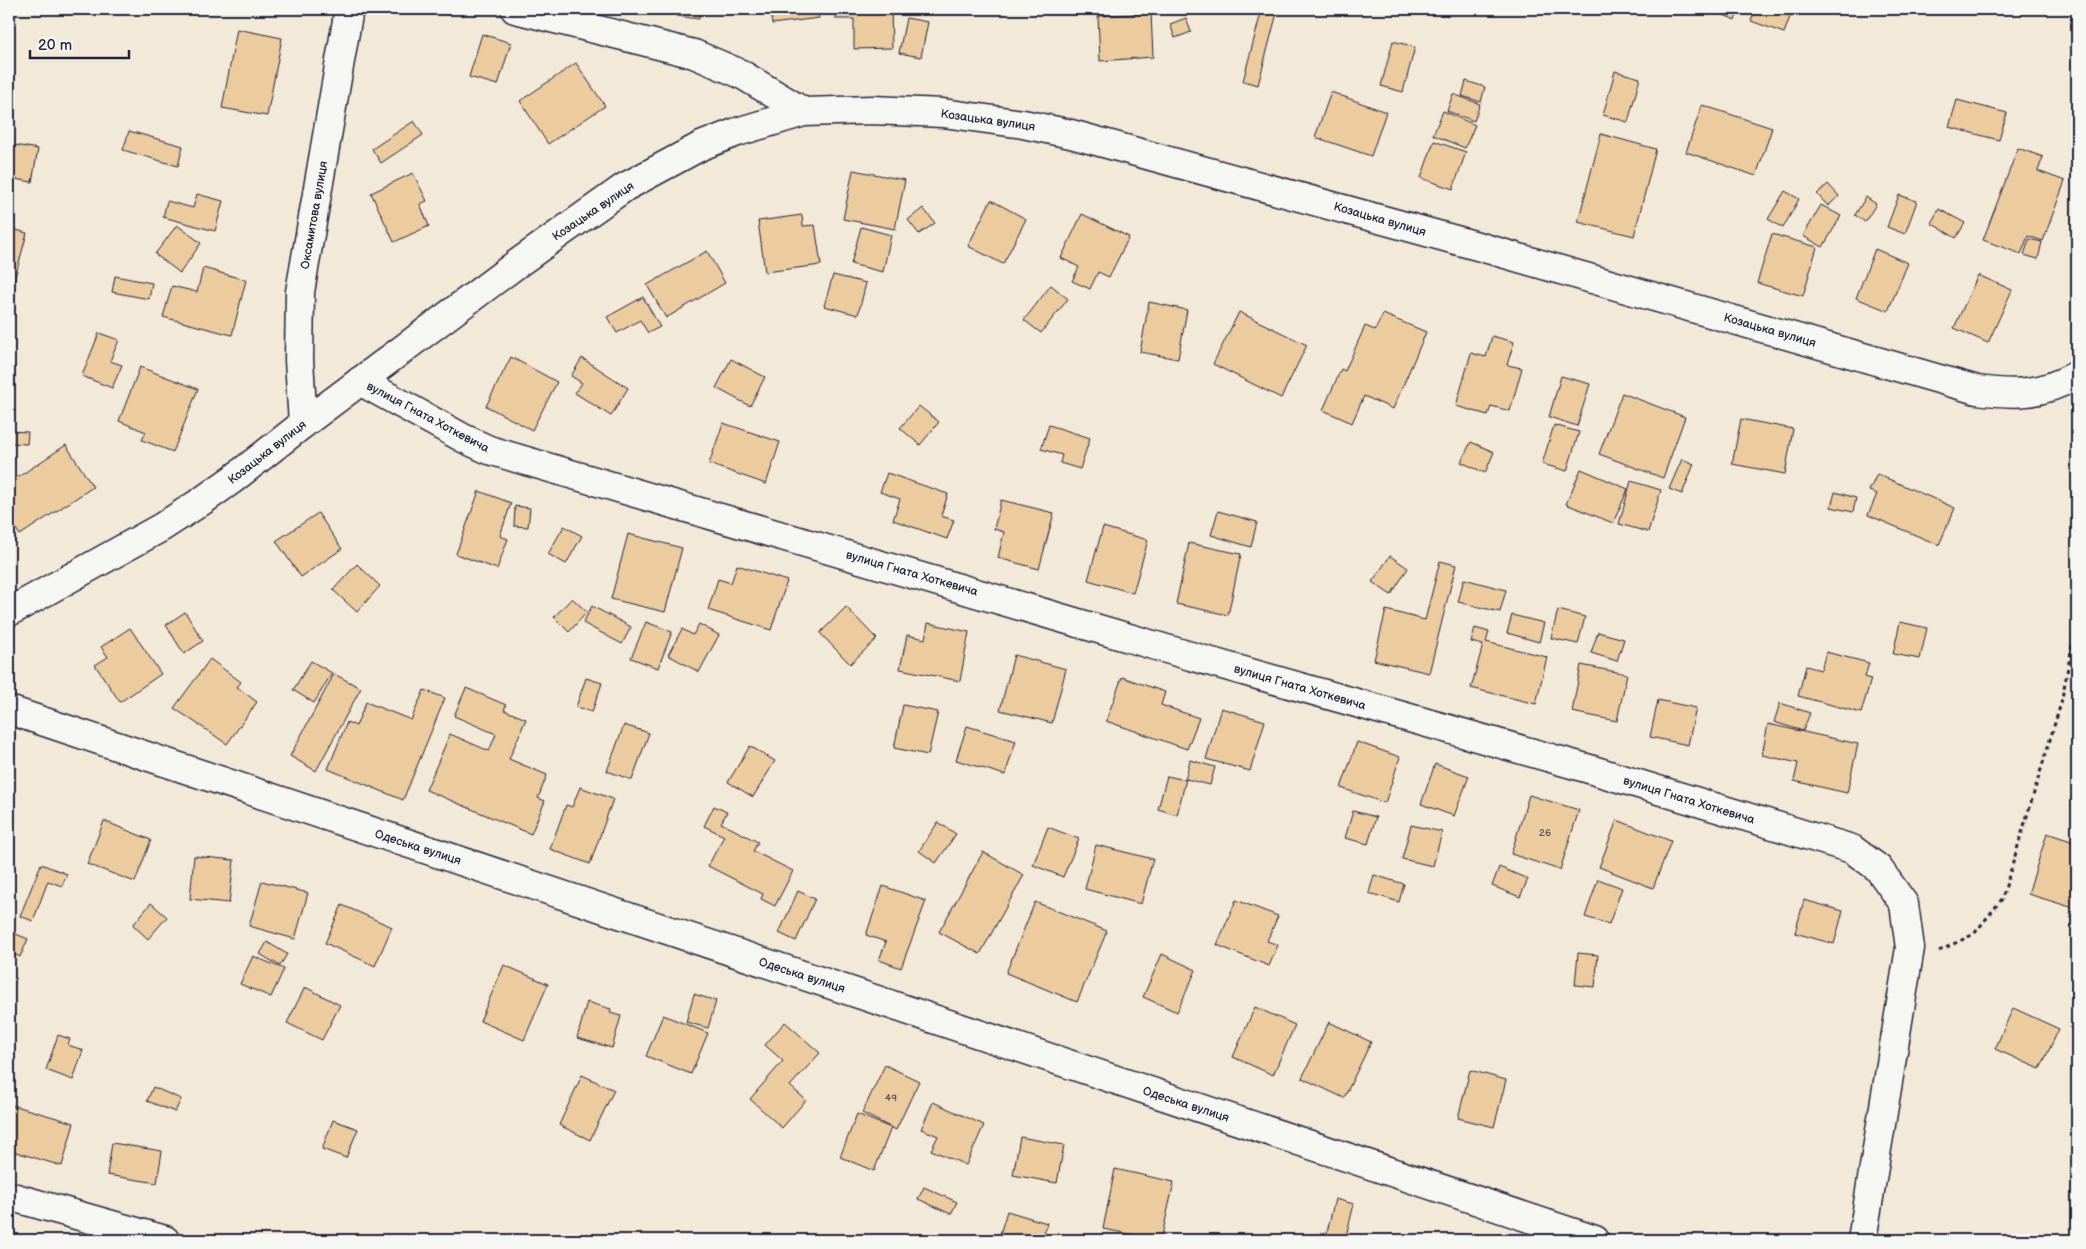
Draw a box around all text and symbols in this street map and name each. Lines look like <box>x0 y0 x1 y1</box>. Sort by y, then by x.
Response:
scale bar <box>30 28 129 60</box>
text: 20 m <box>38 36 72 55</box>
street label: Козацька вулиця <box>940 106 1036 135</box>
street label: Оксамитова вулиця <box>298 159 331 270</box>
street label: Козацька вулиця <box>550 178 637 244</box>
street label: Козацька вулиця <box>1332 199 1428 240</box>
street label: Козацька вулиця <box>1722 310 1818 351</box>
street label: вулиця Гната Хоткевича <box>364 379 492 456</box>
street label: Козацька вулиця <box>225 417 310 488</box>
street label: вулиця Гната Хоткевича <box>844 547 980 600</box>
street label: вулиця Гната Хоткевича <box>1232 661 1368 714</box>
street label: вулиця Гната Хоткевича <box>1621 773 1756 828</box>
street label: Одеська вулиця <box>373 826 463 869</box>
house number: 26 <box>1539 827 1551 839</box>
street label: Одеська вулиця <box>757 954 847 997</box>
street label: Одеська вулиця <box>1141 1083 1231 1126</box>
house number: 49 <box>885 1092 897 1104</box>

